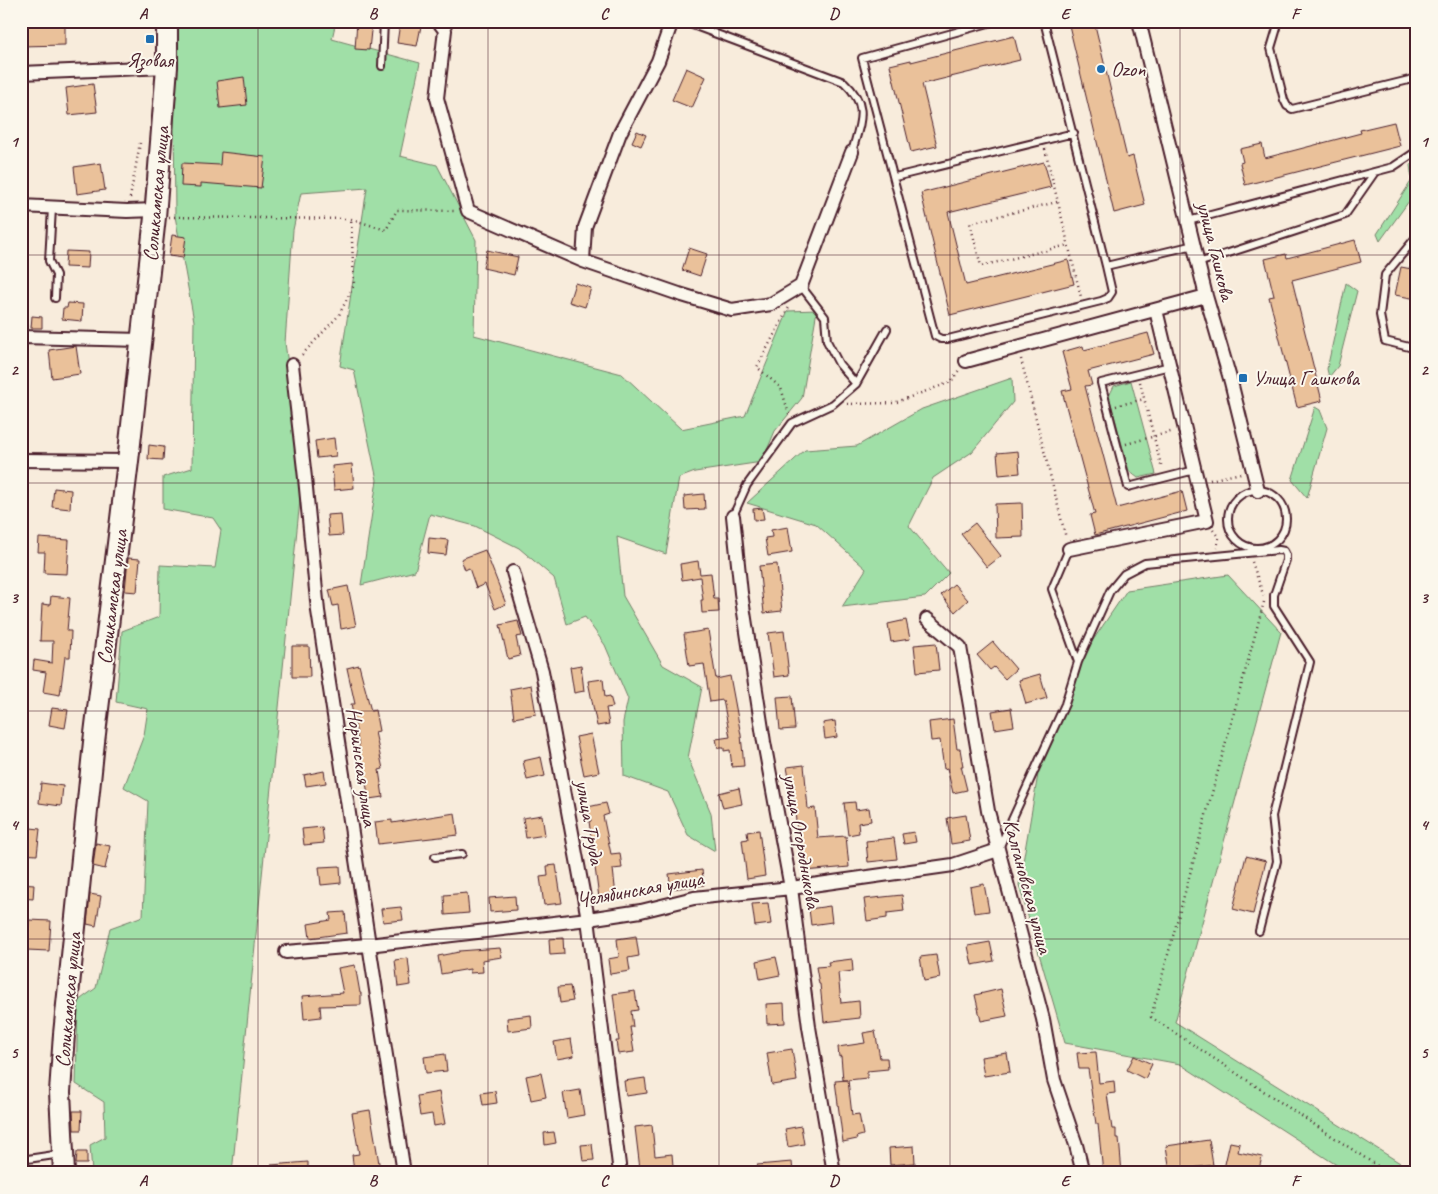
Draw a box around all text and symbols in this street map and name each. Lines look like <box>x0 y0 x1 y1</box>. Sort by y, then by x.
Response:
text: A <box>139 4 149 24</box>
text: B <box>369 4 379 24</box>
text: C <box>600 4 610 24</box>
text: D <box>829 4 840 24</box>
text: E <box>1061 4 1072 24</box>
text: F <box>1291 4 1302 24</box>
marker: Язовая <box>144 33 156 45</box>
place label: Язовая <box>127 47 175 74</box>
place label: Ozon <box>1111 56 1146 82</box>
marker: Ozon <box>1095 63 1107 75</box>
street label: Соликамская улица <box>137 124 175 263</box>
text: 1 <box>10 132 19 152</box>
text: 1 <box>1420 132 1429 152</box>
street label: улица Гашкова <box>1191 197 1241 305</box>
text: 2 <box>10 360 19 380</box>
text: 2 <box>1420 360 1429 380</box>
place label: Улица Гашкова <box>1253 365 1361 391</box>
marker: Улица Гашкова <box>1237 372 1249 384</box>
street label: Соликамская улица <box>91 527 133 666</box>
text: 3 <box>10 588 19 608</box>
text: 3 <box>1420 588 1429 608</box>
street label: Норинская улица <box>341 706 383 830</box>
street label: улица Огородникова <box>777 770 827 912</box>
street label: улица Труда <box>569 776 610 868</box>
text: 4 <box>10 815 19 835</box>
text: 4 <box>1420 815 1429 835</box>
street label: Калгановская улица <box>998 816 1059 958</box>
street label: Челябинская улица <box>575 865 707 913</box>
street label: Соликамская улица <box>49 930 87 1069</box>
text: 5 <box>11 1043 20 1063</box>
text: 5 <box>1421 1043 1430 1063</box>
text: A <box>139 1171 149 1191</box>
text: B <box>369 1171 379 1191</box>
text: C <box>600 1171 610 1191</box>
text: D <box>829 1171 840 1191</box>
text: E <box>1061 1171 1072 1191</box>
text: F <box>1291 1171 1302 1191</box>

